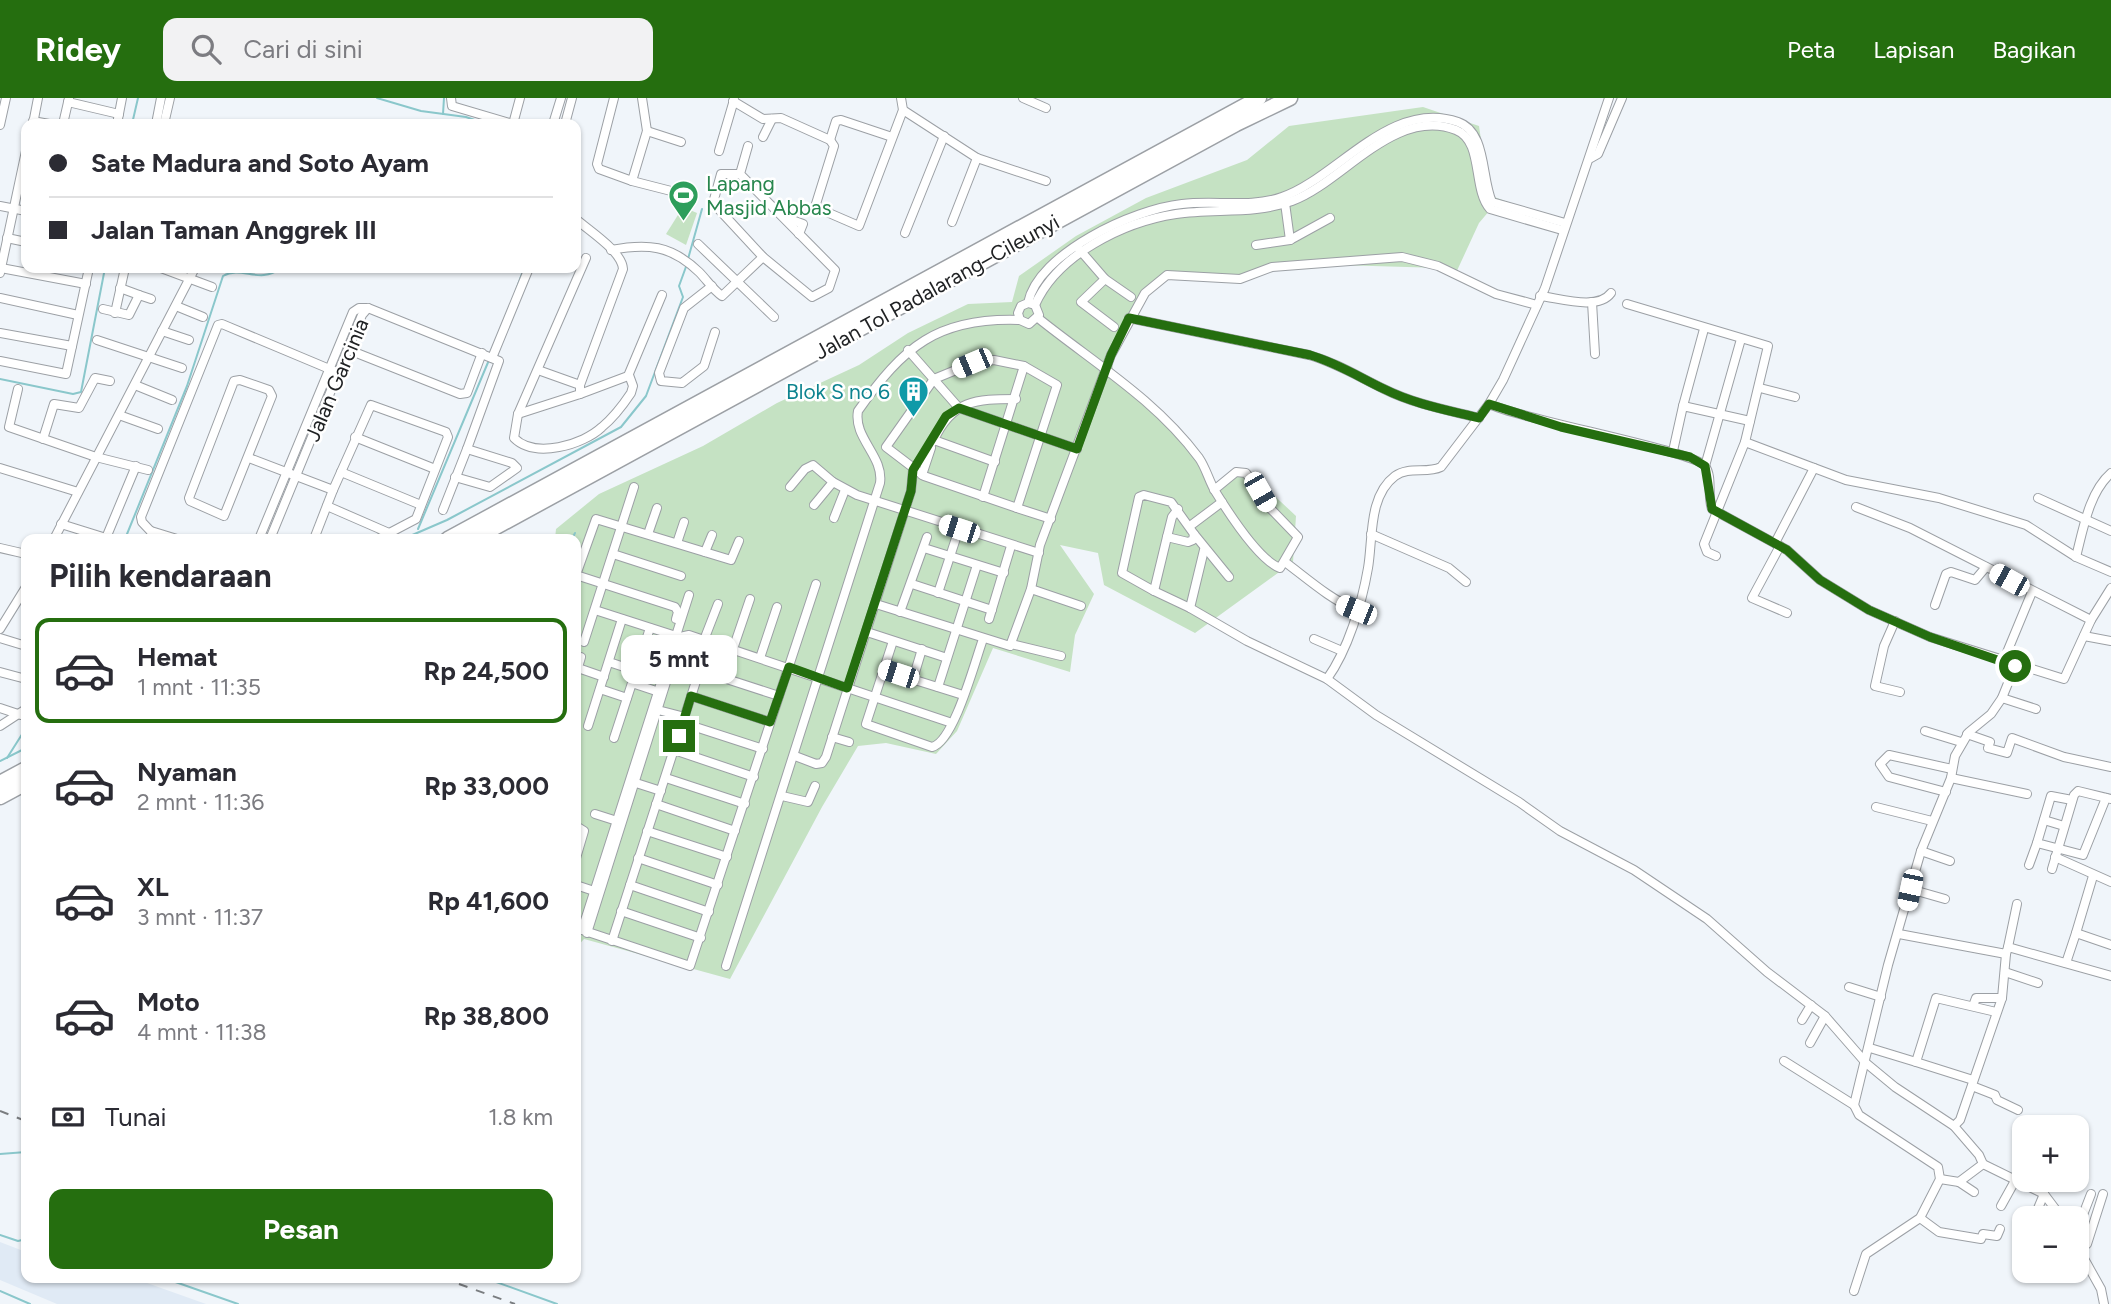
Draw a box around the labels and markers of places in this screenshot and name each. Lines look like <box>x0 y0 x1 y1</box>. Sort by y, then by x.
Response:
place label: Lapang Masjid Abbas <box>706 171 832 220</box>
sports icon: Lapang Masjid Abbas <box>666 179 700 223</box>
building icon: Blok S no 6 <box>896 375 930 419</box>
place label: Blok S no 6 <box>786 379 890 404</box>

